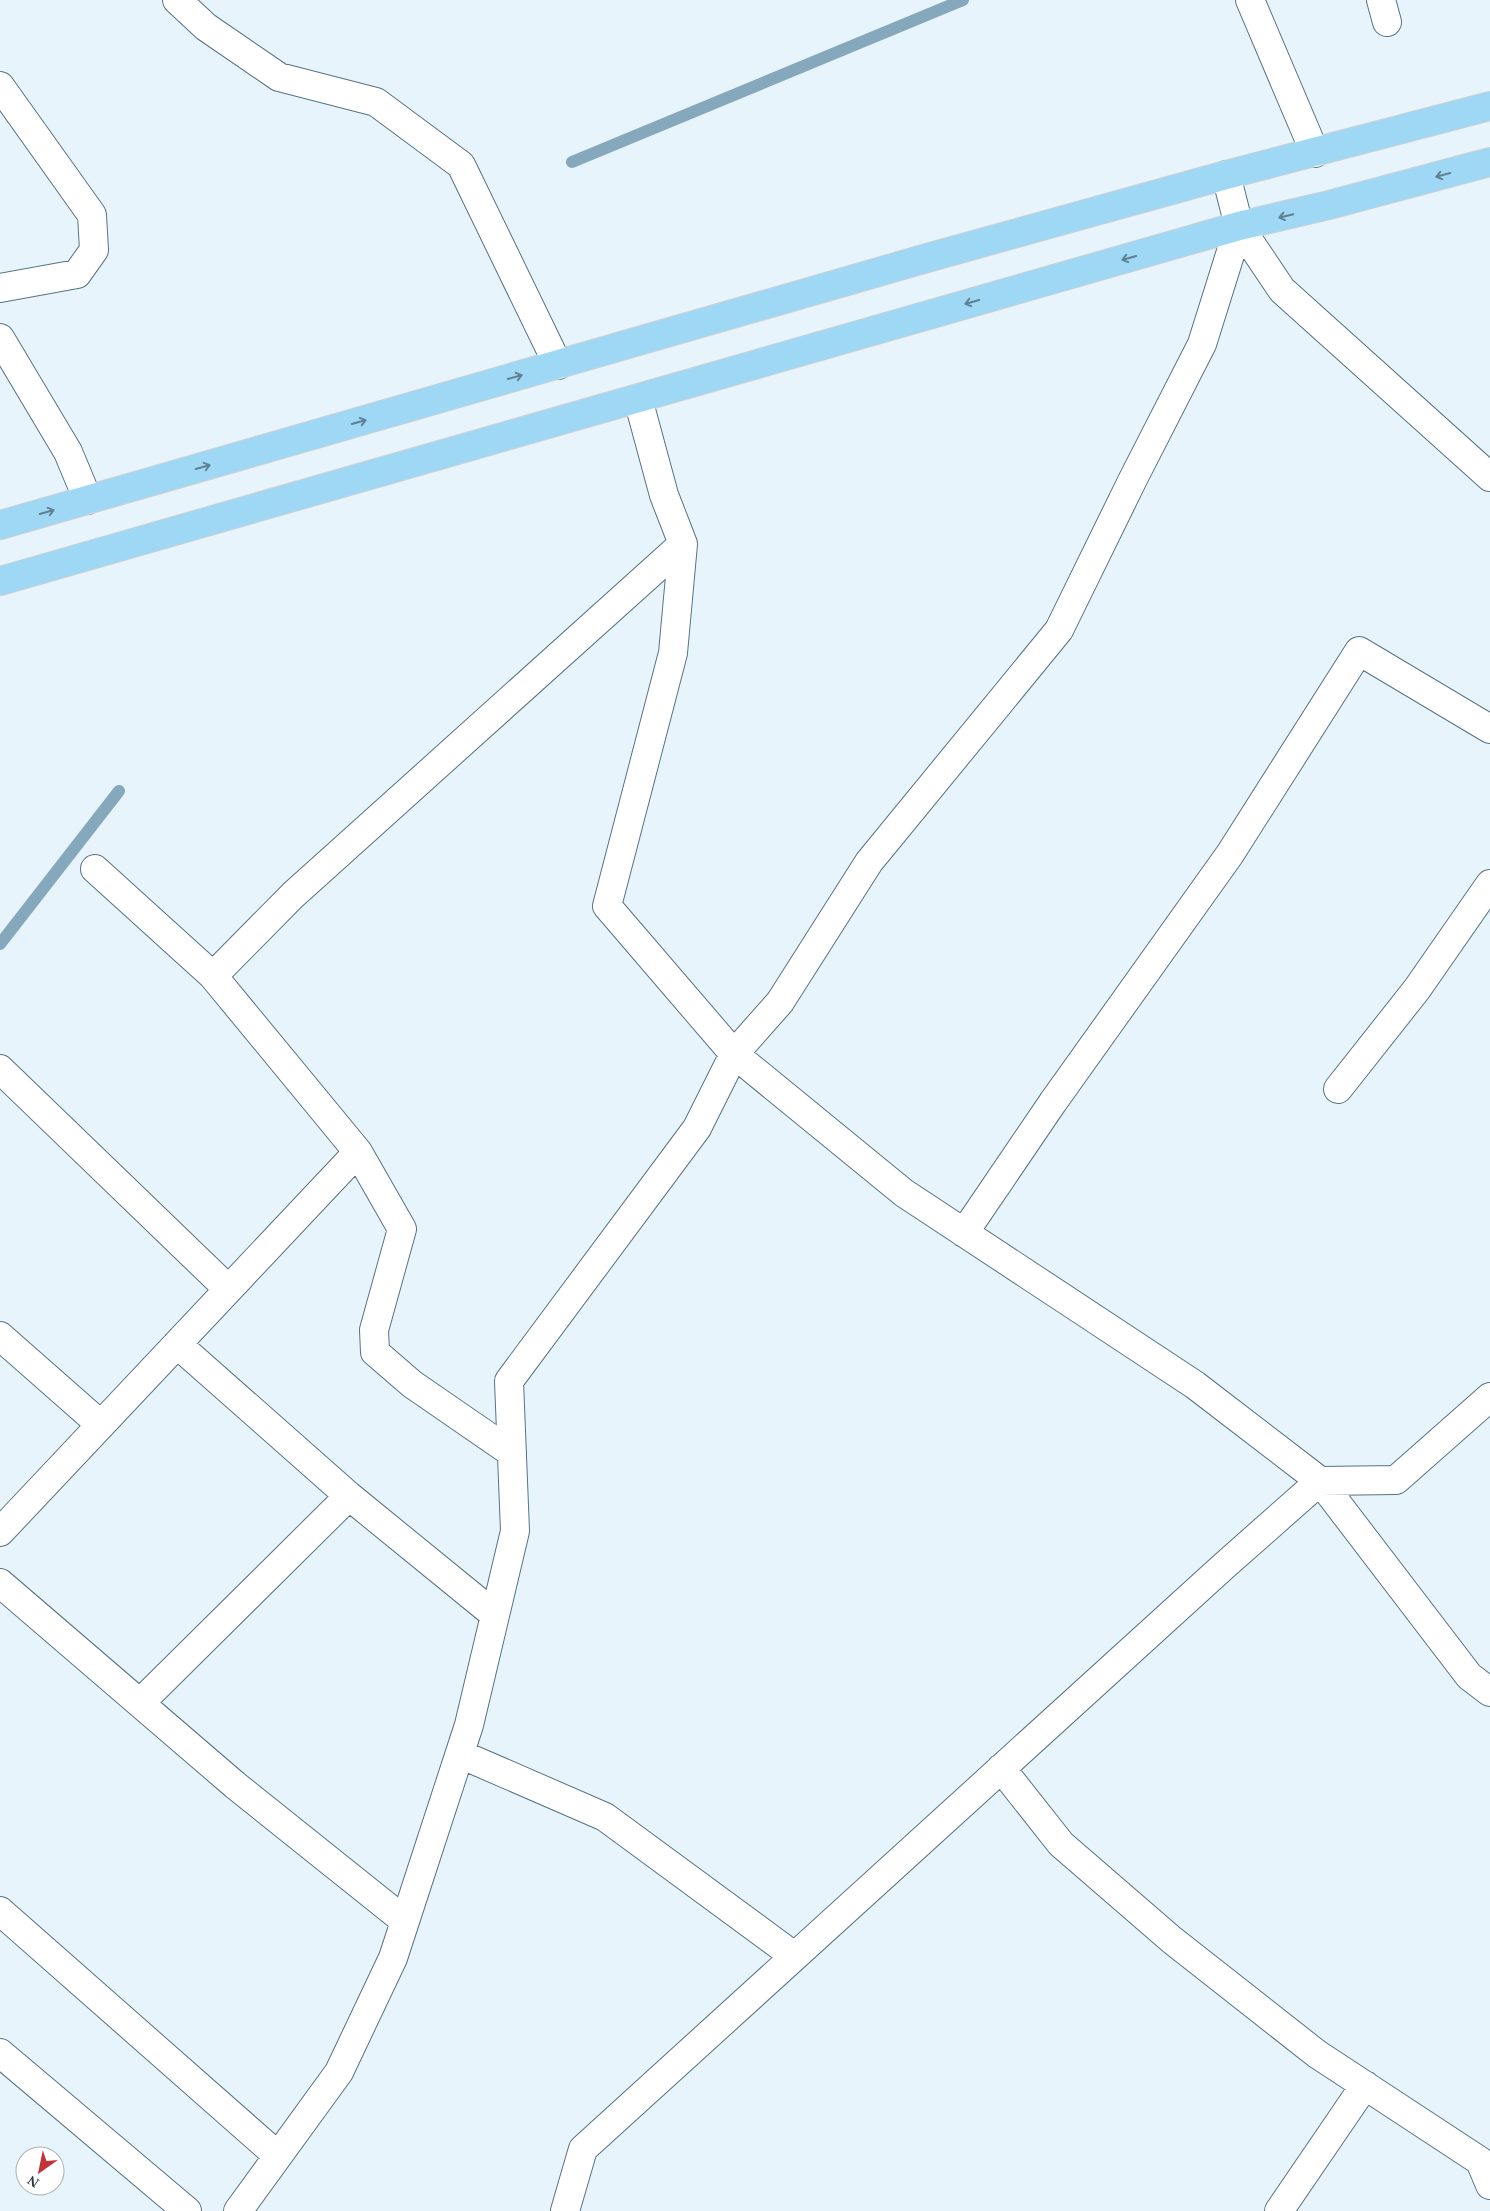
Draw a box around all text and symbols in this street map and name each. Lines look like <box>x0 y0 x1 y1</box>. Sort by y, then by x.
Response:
one-way arrow <box>1435 171 1451 180</box>
one-way arrow <box>1278 212 1294 221</box>
one-way arrow <box>1121 253 1137 263</box>
one-way arrow <box>965 298 981 308</box>
one-way arrow <box>507 372 523 382</box>
one-way arrow <box>351 417 367 426</box>
one-way arrow <box>195 461 211 471</box>
one-way arrow <box>38 506 54 516</box>
north arrow <box>15 2146 65 2196</box>
text: N <box>25 2172 42 2191</box>

